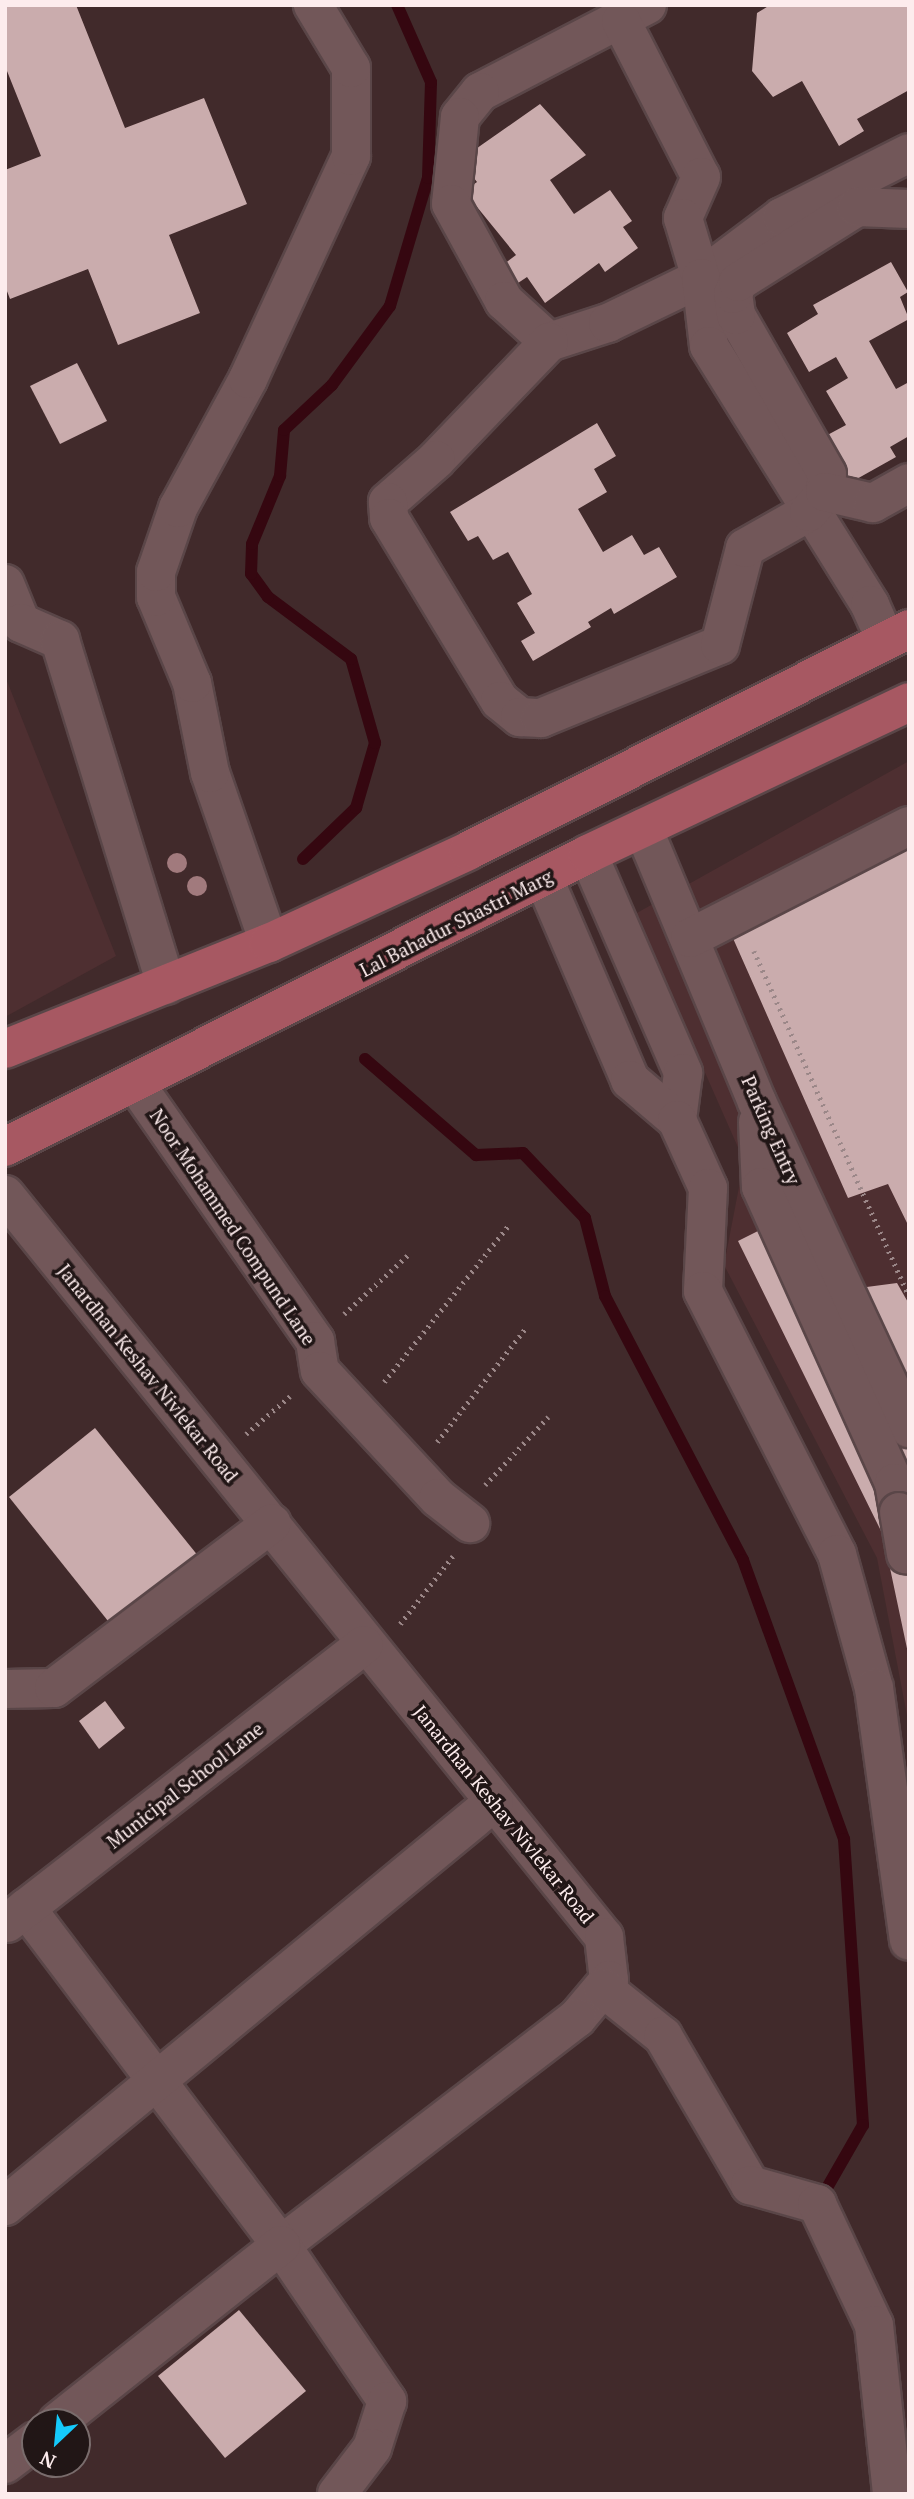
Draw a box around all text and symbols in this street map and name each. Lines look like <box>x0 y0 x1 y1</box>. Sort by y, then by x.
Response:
street label: Lal Bahadur Shastri Marg <box>356 865 556 981</box>
street label: Parking Entry <box>737 1072 805 1188</box>
street label: Noor Mohammed Compund Lane <box>145 1105 321 1349</box>
street label: Janardhan Keshav Nivlekar Road <box>53 1259 243 1487</box>
street label: Janardhan Keshav Nivlekar Road <box>409 1700 599 1928</box>
street label: Municipal School Lane <box>102 1717 268 1853</box>
north arrow <box>21 2408 91 2478</box>
text: N <box>35 2446 59 2475</box>

